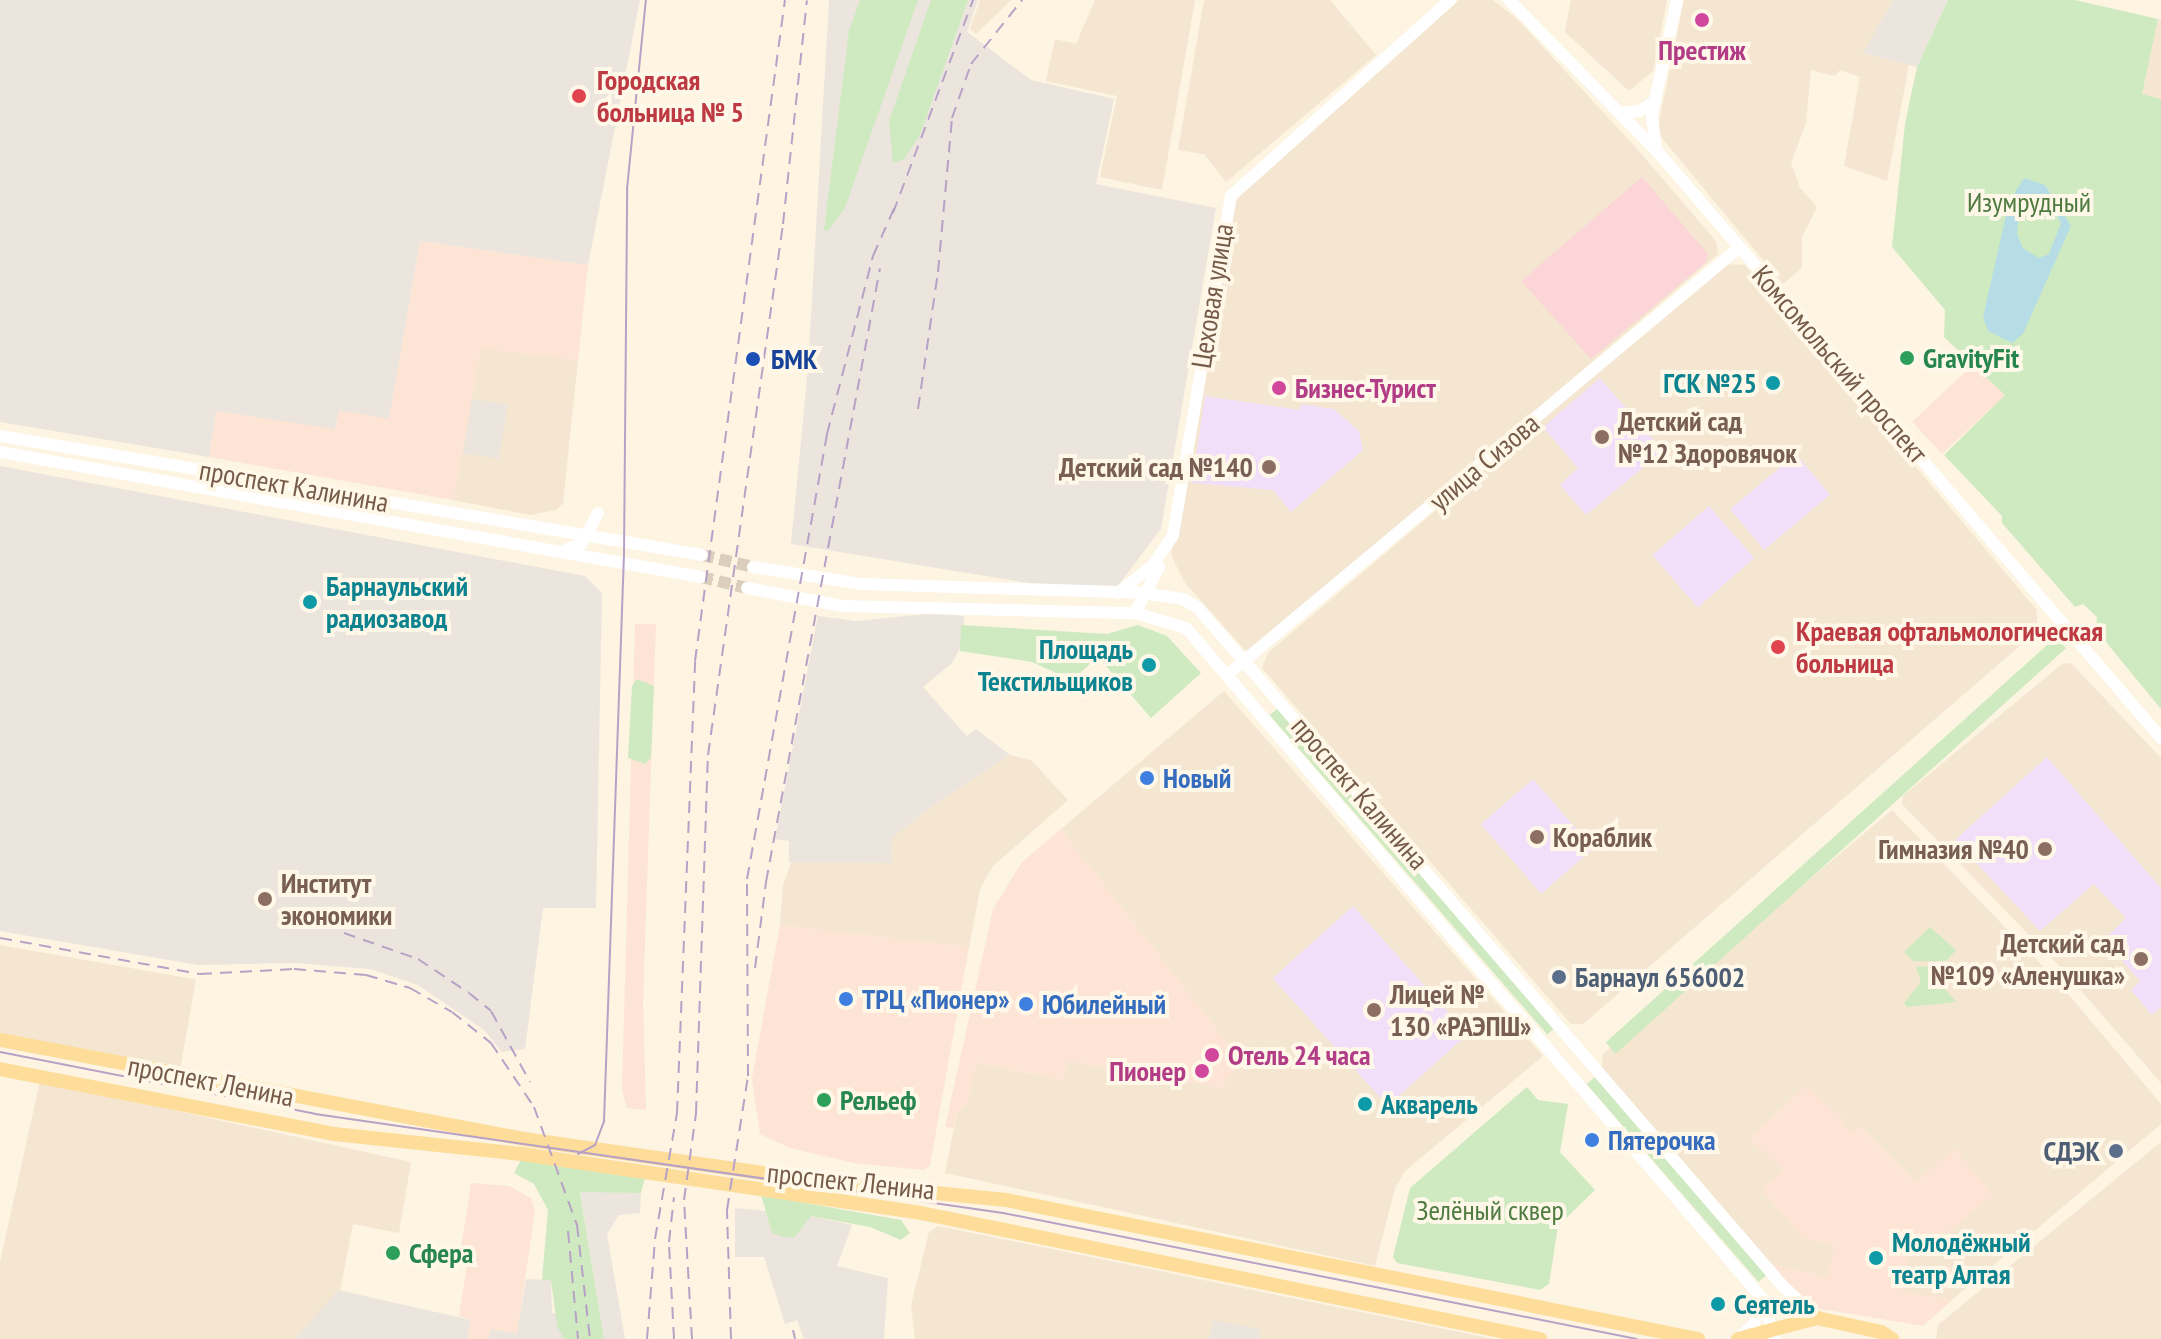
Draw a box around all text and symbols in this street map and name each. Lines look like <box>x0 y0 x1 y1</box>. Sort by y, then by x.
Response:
marker: Престиж <box>1693 11 1711 29</box>
place label: Престиж <box>1658 33 1746 67</box>
place label: Городская больница № 5 <box>597 63 744 129</box>
marker: Городская больница № 5 <box>568 85 590 107</box>
park label: Изумрудный <box>1967 185 2091 219</box>
street label: Цеховая улица <box>1184 221 1240 371</box>
street label: Комсомольский проспект <box>1745 259 1935 469</box>
place label: GravityFit <box>1923 341 2019 375</box>
place label: БМК <box>771 342 817 376</box>
marker: БМК <box>742 348 764 370</box>
marker: GravityFit <box>1898 349 1916 367</box>
place label: ГСК №25 <box>1663 366 1757 400</box>
place label: Бизнес-Турист <box>1295 371 1436 405</box>
marker: ГСК №25 <box>1764 374 1782 392</box>
marker: Бизнес-Турист <box>1270 379 1288 397</box>
place label: Детский сад №12 Здоровячок <box>1618 404 1797 470</box>
street label: улица Сизова <box>1422 406 1546 518</box>
marker: Детский сад №12 Здоровячок <box>1593 428 1611 446</box>
place label: Детский сад №140 <box>1059 450 1253 484</box>
street label: проспект Калинина <box>196 453 392 519</box>
marker: Детский сад №140 <box>1260 458 1278 476</box>
place label: Барнаульский радиозавод <box>326 569 468 635</box>
marker: Барнаульский радиозавод <box>301 593 319 611</box>
place label: Краевая офтальмологическая больница <box>1796 614 2103 680</box>
place label: Площадь Текстильщиков <box>978 632 1133 698</box>
marker: Краевая офтальмологическая больница <box>1767 636 1789 658</box>
marker: Площадь Текстильщиков <box>1140 656 1158 674</box>
street label: проспект Калинина <box>1284 709 1436 877</box>
place label: Новый <box>1163 761 1231 795</box>
marker: Новый <box>1138 769 1156 787</box>
place label: Кораблик <box>1553 820 1652 854</box>
marker: Кораблик <box>1528 828 1546 846</box>
place label: Гимназия №40 <box>1878 832 2029 866</box>
marker: Гимназия №40 <box>2036 840 2054 858</box>
place label: Институт экономики <box>281 866 392 932</box>
marker: Институт экономики <box>256 890 274 908</box>
place label: Детский сад №109 «Аленушка» <box>1931 926 2125 992</box>
marker: Детский сад №109 «Аленушка» <box>2132 950 2150 968</box>
place label: Барнаул 656002 <box>1575 960 1745 994</box>
marker: Барнаул 656002 <box>1550 968 1568 986</box>
place label: Лицей № 130 «РАЭПШ» <box>1390 977 1531 1043</box>
place label: ТРЦ «Пионер» <box>862 982 1009 1016</box>
place label: Юбилейный <box>1042 987 1166 1021</box>
marker: ТРЦ «Пионер» <box>837 990 855 1008</box>
marker: Юбилейный <box>1017 995 1035 1013</box>
marker: Лицей № 130 «РАЭПШ» <box>1365 1001 1383 1019</box>
place label: Отель 24 часа <box>1228 1038 1372 1072</box>
marker: Отель 24 часа <box>1203 1046 1221 1064</box>
street label: проспект Ленина <box>125 1048 297 1114</box>
place label: Пионер <box>1109 1054 1186 1088</box>
marker: Пионер <box>1193 1062 1211 1080</box>
place label: Рельеф <box>840 1083 916 1117</box>
place label: Акварель <box>1381 1087 1478 1121</box>
marker: Рельеф <box>815 1091 833 1109</box>
marker: Акварель <box>1356 1095 1374 1113</box>
place label: Пятерочка <box>1608 1123 1716 1157</box>
marker: Пятерочка <box>1583 1131 1601 1149</box>
place label: СДЭК <box>2043 1134 2100 1168</box>
marker: СДЭК <box>2107 1142 2125 1160</box>
street label: проспект Ленина <box>765 1155 937 1207</box>
park label: Зелёный сквер <box>1416 1193 1564 1227</box>
place label: Молодёжный театр Алтая <box>1892 1225 2031 1291</box>
place label: Сфера <box>409 1236 473 1270</box>
marker: Сфера <box>384 1244 402 1262</box>
marker: Молодёжный театр Алтая <box>1867 1249 1885 1267</box>
place label: Сеятель <box>1734 1287 1815 1321</box>
marker: Сеятель <box>1709 1295 1727 1313</box>

